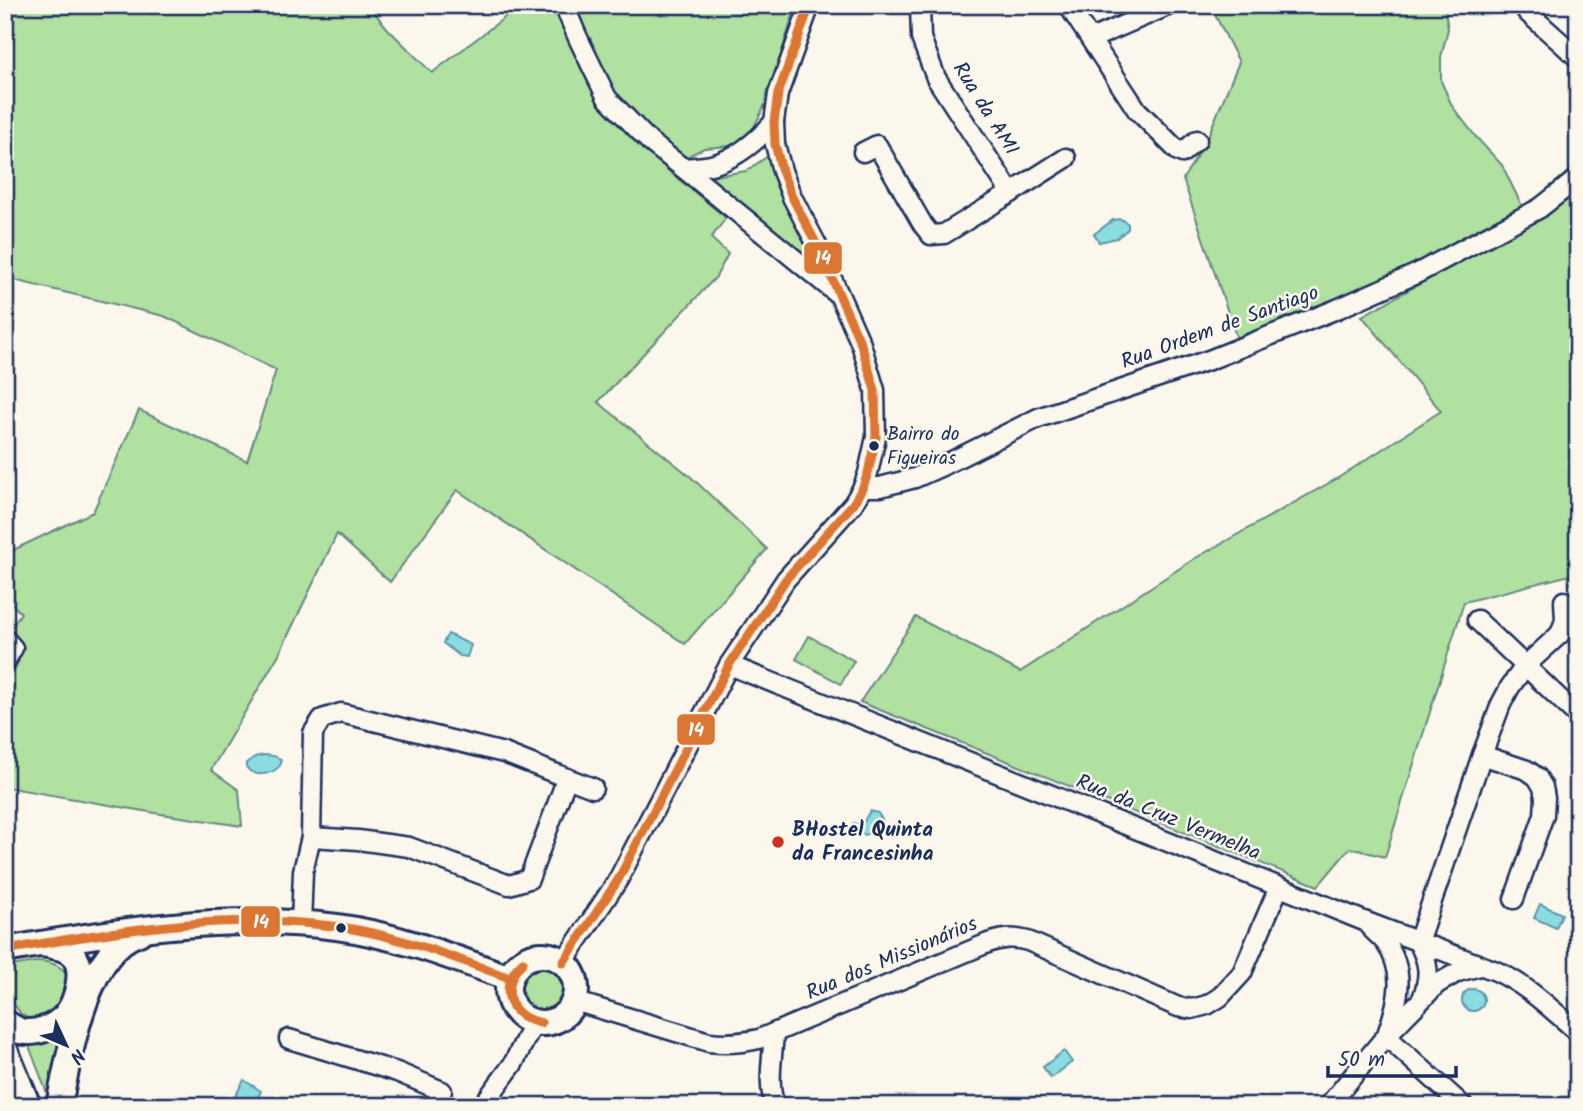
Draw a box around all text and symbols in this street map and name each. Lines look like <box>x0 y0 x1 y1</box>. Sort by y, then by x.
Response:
street label: Rua da AMI <box>943 56 1027 162</box>
line badge: 14 <box>803 241 843 275</box>
text: 14 <box>815 244 832 274</box>
street label: Rua Ordem de Santiago <box>1116 277 1324 379</box>
place label: Bairro do Figueiras <box>887 420 959 474</box>
marker: Bairro do Figueiras <box>867 439 881 453</box>
line badge: 14 <box>676 713 716 746</box>
text: 14 <box>688 716 705 746</box>
street label: Rua da Cruz Vermelha <box>1071 766 1265 870</box>
place label: BHostel Quinta da Francesinha <box>792 814 934 871</box>
marker: BHostel Quinta da Francesinha <box>770 834 786 850</box>
line badge: 14 <box>240 905 281 938</box>
text: 14 <box>253 908 270 938</box>
street label: Rua dos Missionários <box>801 908 983 1010</box>
unlabelled marker <box>334 921 348 935</box>
north arrow <box>32 1010 102 1080</box>
scale bar <box>1328 1034 1455 1078</box>
text: N <box>62 1041 92 1070</box>
text: 50 m <box>1338 1044 1385 1077</box>

